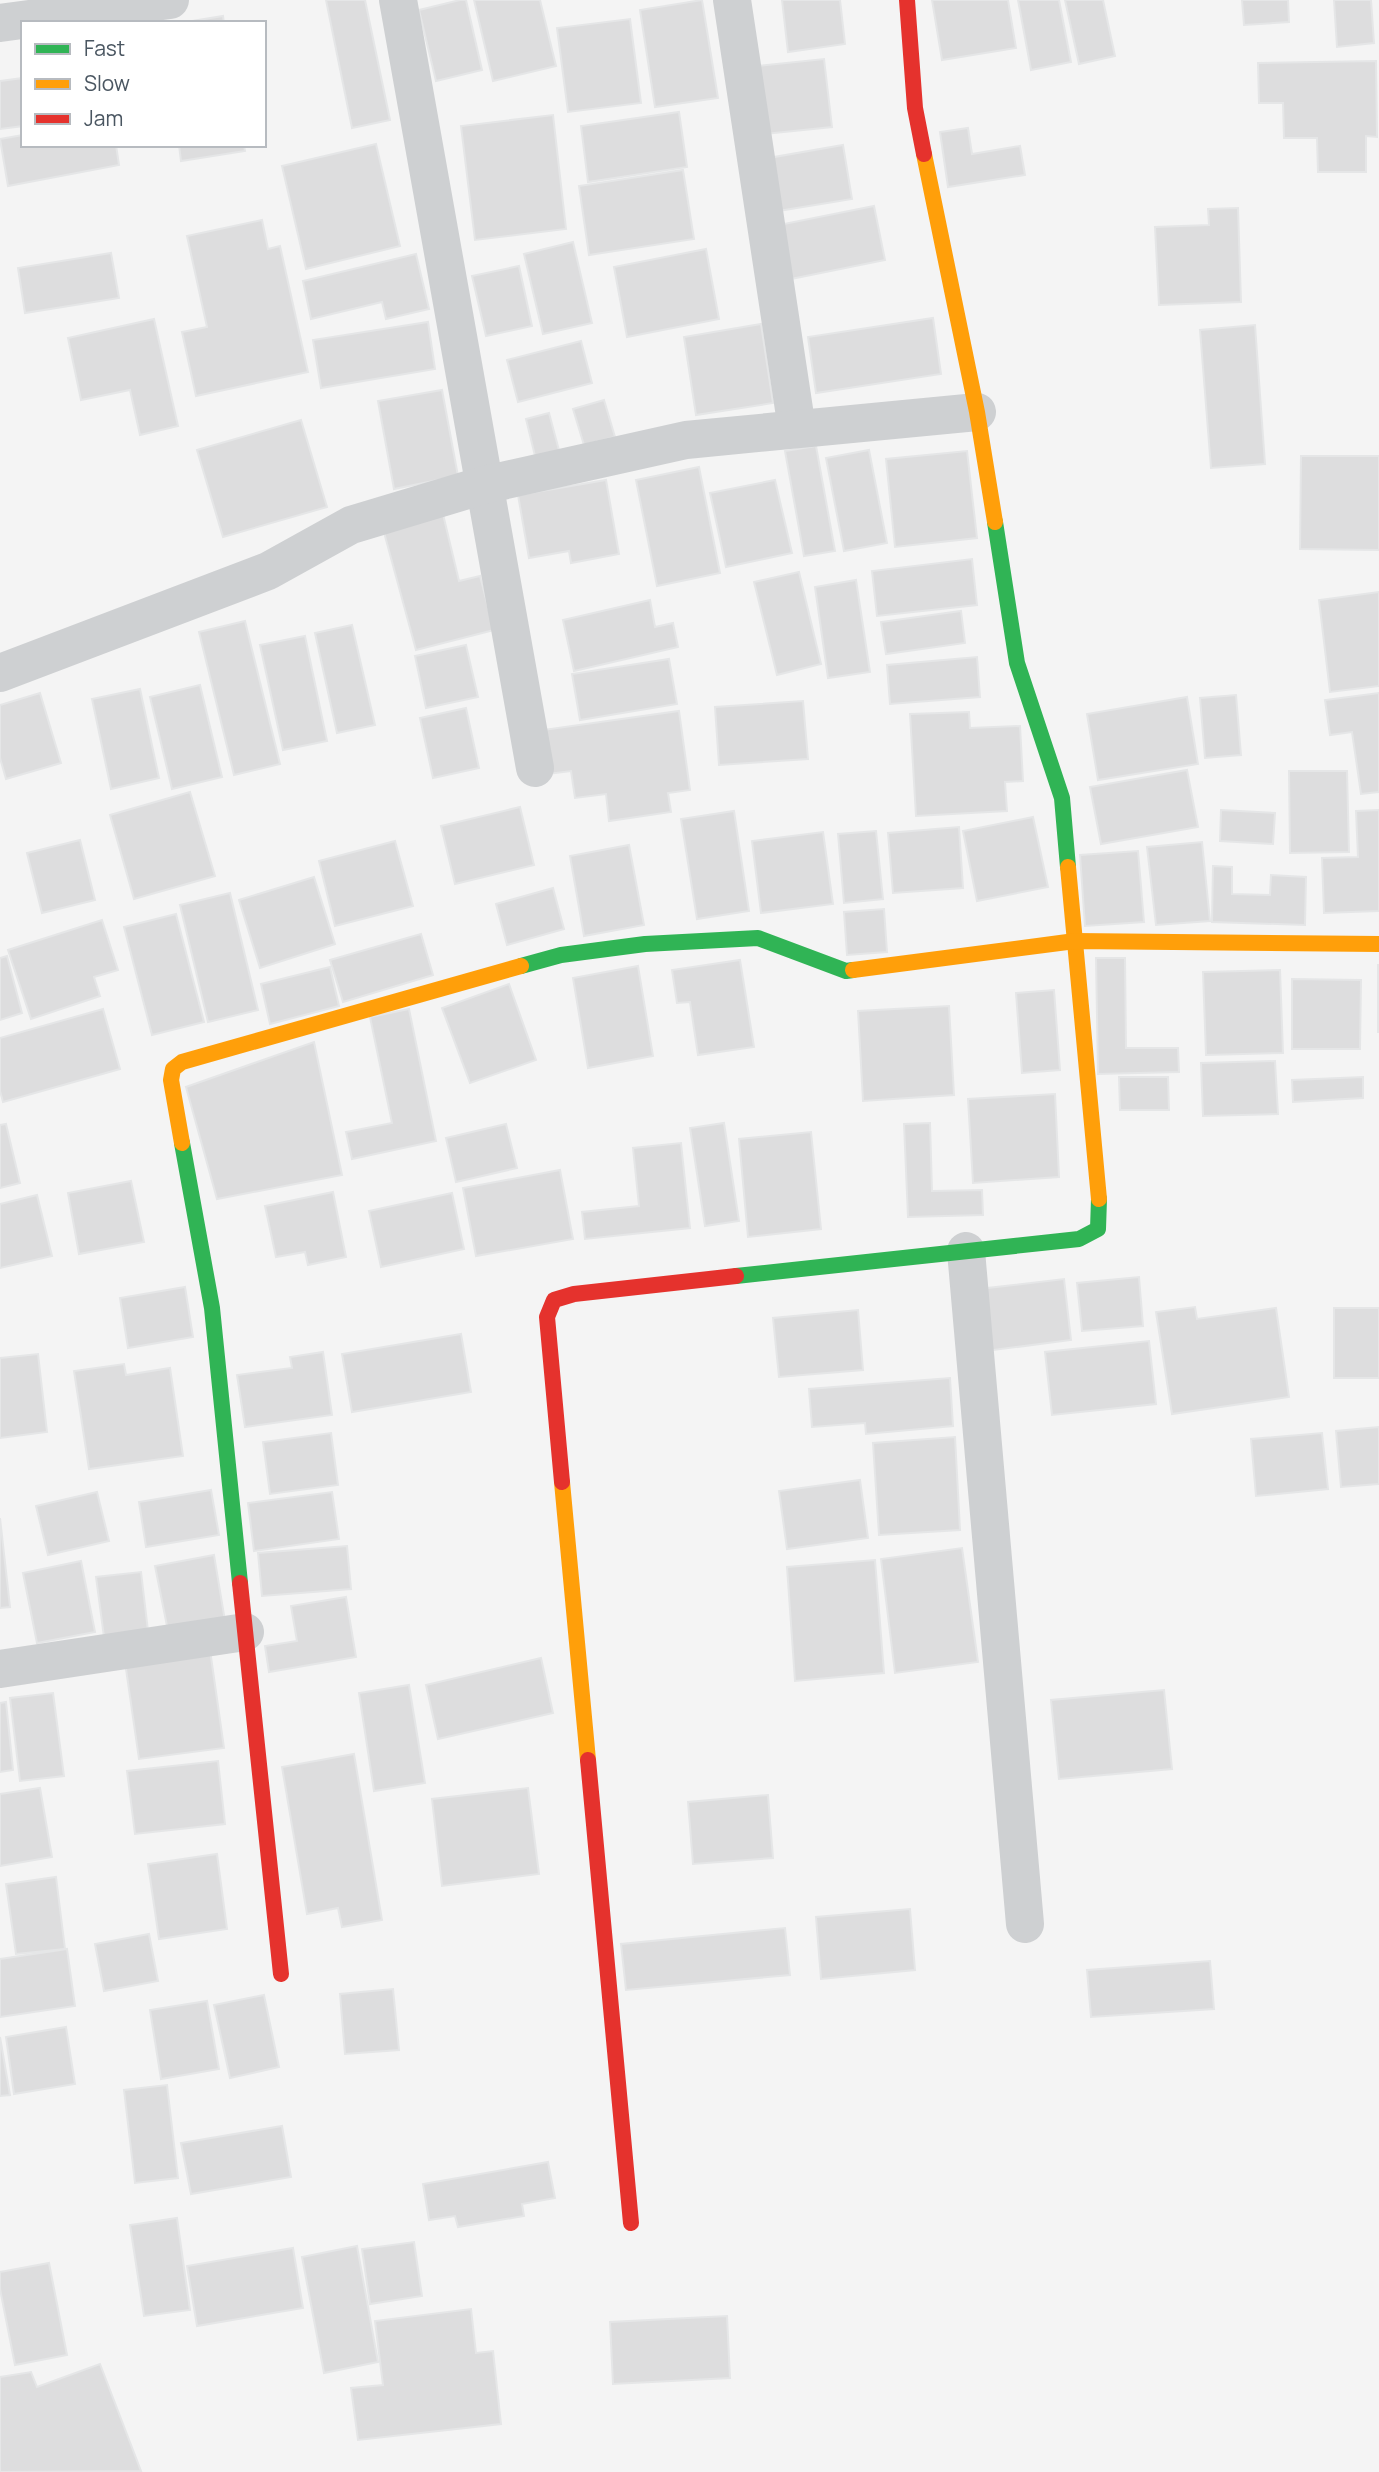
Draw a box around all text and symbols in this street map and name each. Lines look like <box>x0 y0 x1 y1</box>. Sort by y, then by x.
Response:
legend <box>21 21 266 147</box>
text: Fast <box>84 34 125 62</box>
text: Slow <box>84 69 130 97</box>
text: Jam <box>84 104 123 132</box>

